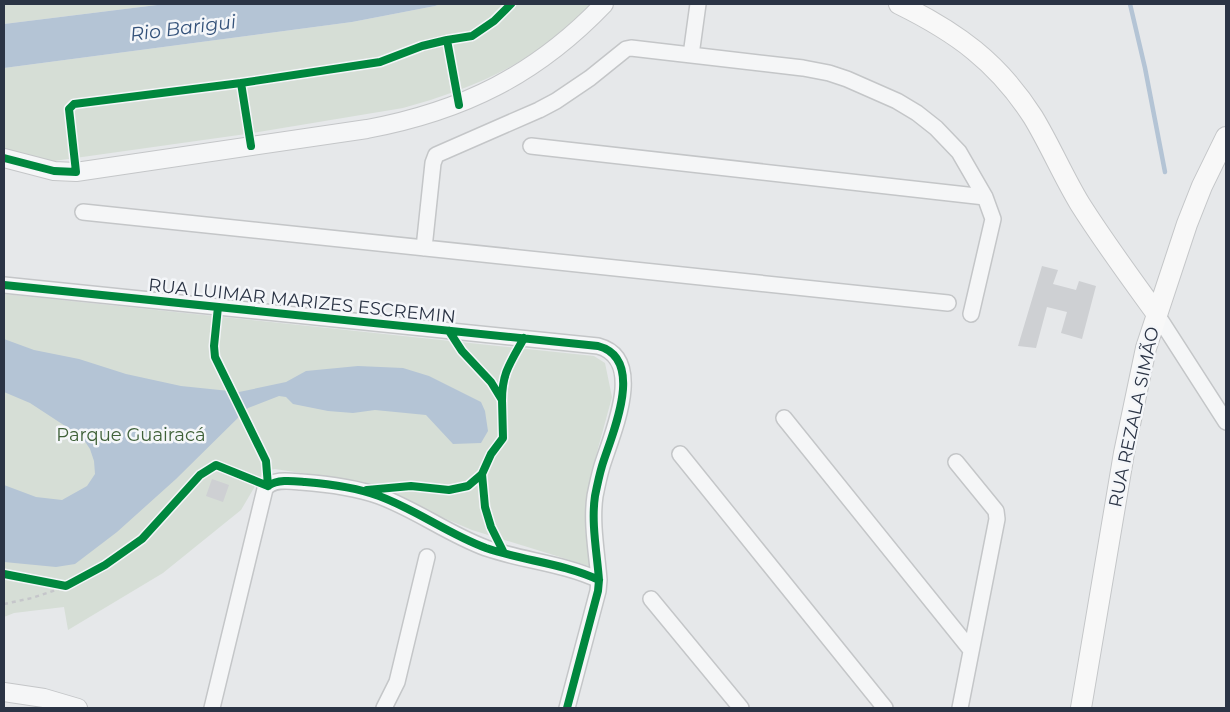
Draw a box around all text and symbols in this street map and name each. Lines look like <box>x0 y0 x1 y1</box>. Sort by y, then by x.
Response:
water label: Rio Barigui <box>129 10 238 46</box>
street label: RUA LUIMAR MARIZES ESCREMIN <box>147 274 457 328</box>
street label: RUA REZALA SIMÃO <box>1104 325 1164 509</box>
park label: Parque Guairacá <box>56 424 206 446</box>

